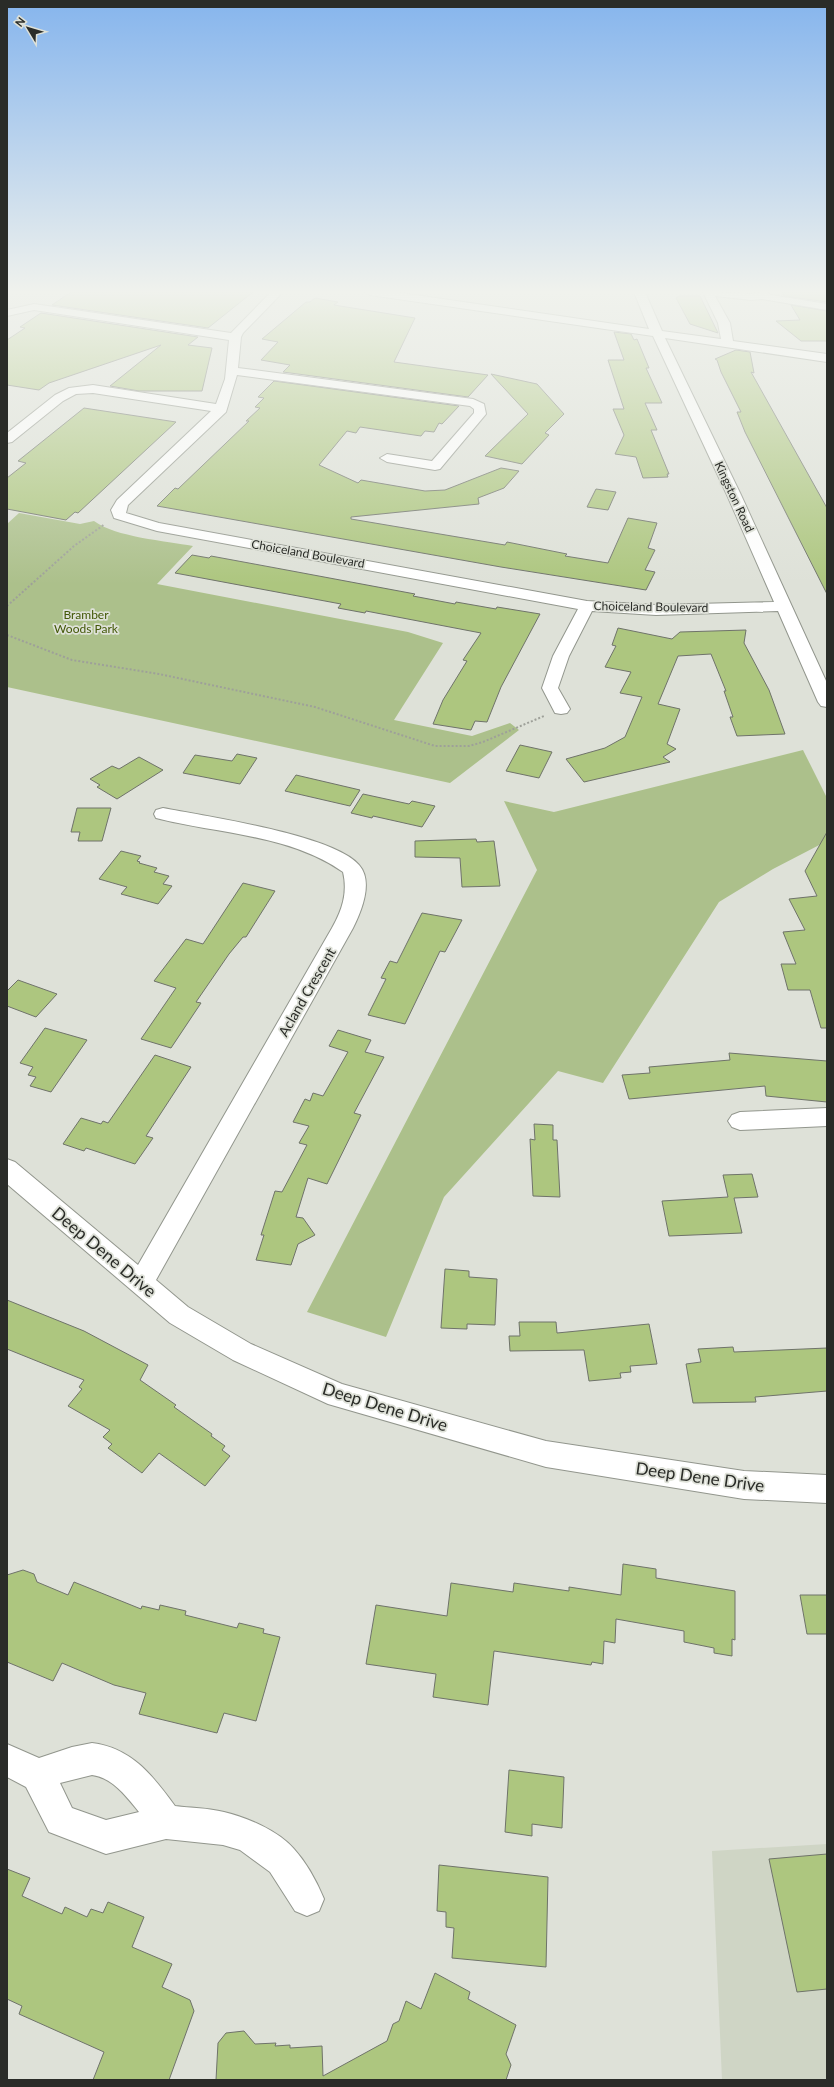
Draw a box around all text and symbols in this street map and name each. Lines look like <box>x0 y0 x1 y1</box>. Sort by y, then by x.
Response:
north arrow <box>8 8 48 48</box>
text: N <box>12 14 27 29</box>
street label: Kingston Road <box>712 459 757 535</box>
street label: Choiceland Boulevard <box>250 536 366 571</box>
street label: Choiceland Boulevard <box>594 598 708 615</box>
park label: Bramber Woods Park <box>54 607 119 636</box>
street label: Acland Crescent <box>274 944 339 1039</box>
street label: Deep Dene Drive <box>48 1202 161 1301</box>
street label: Deep Dene Drive <box>320 1378 450 1436</box>
street label: Deep Dene Drive <box>634 1457 766 1496</box>

